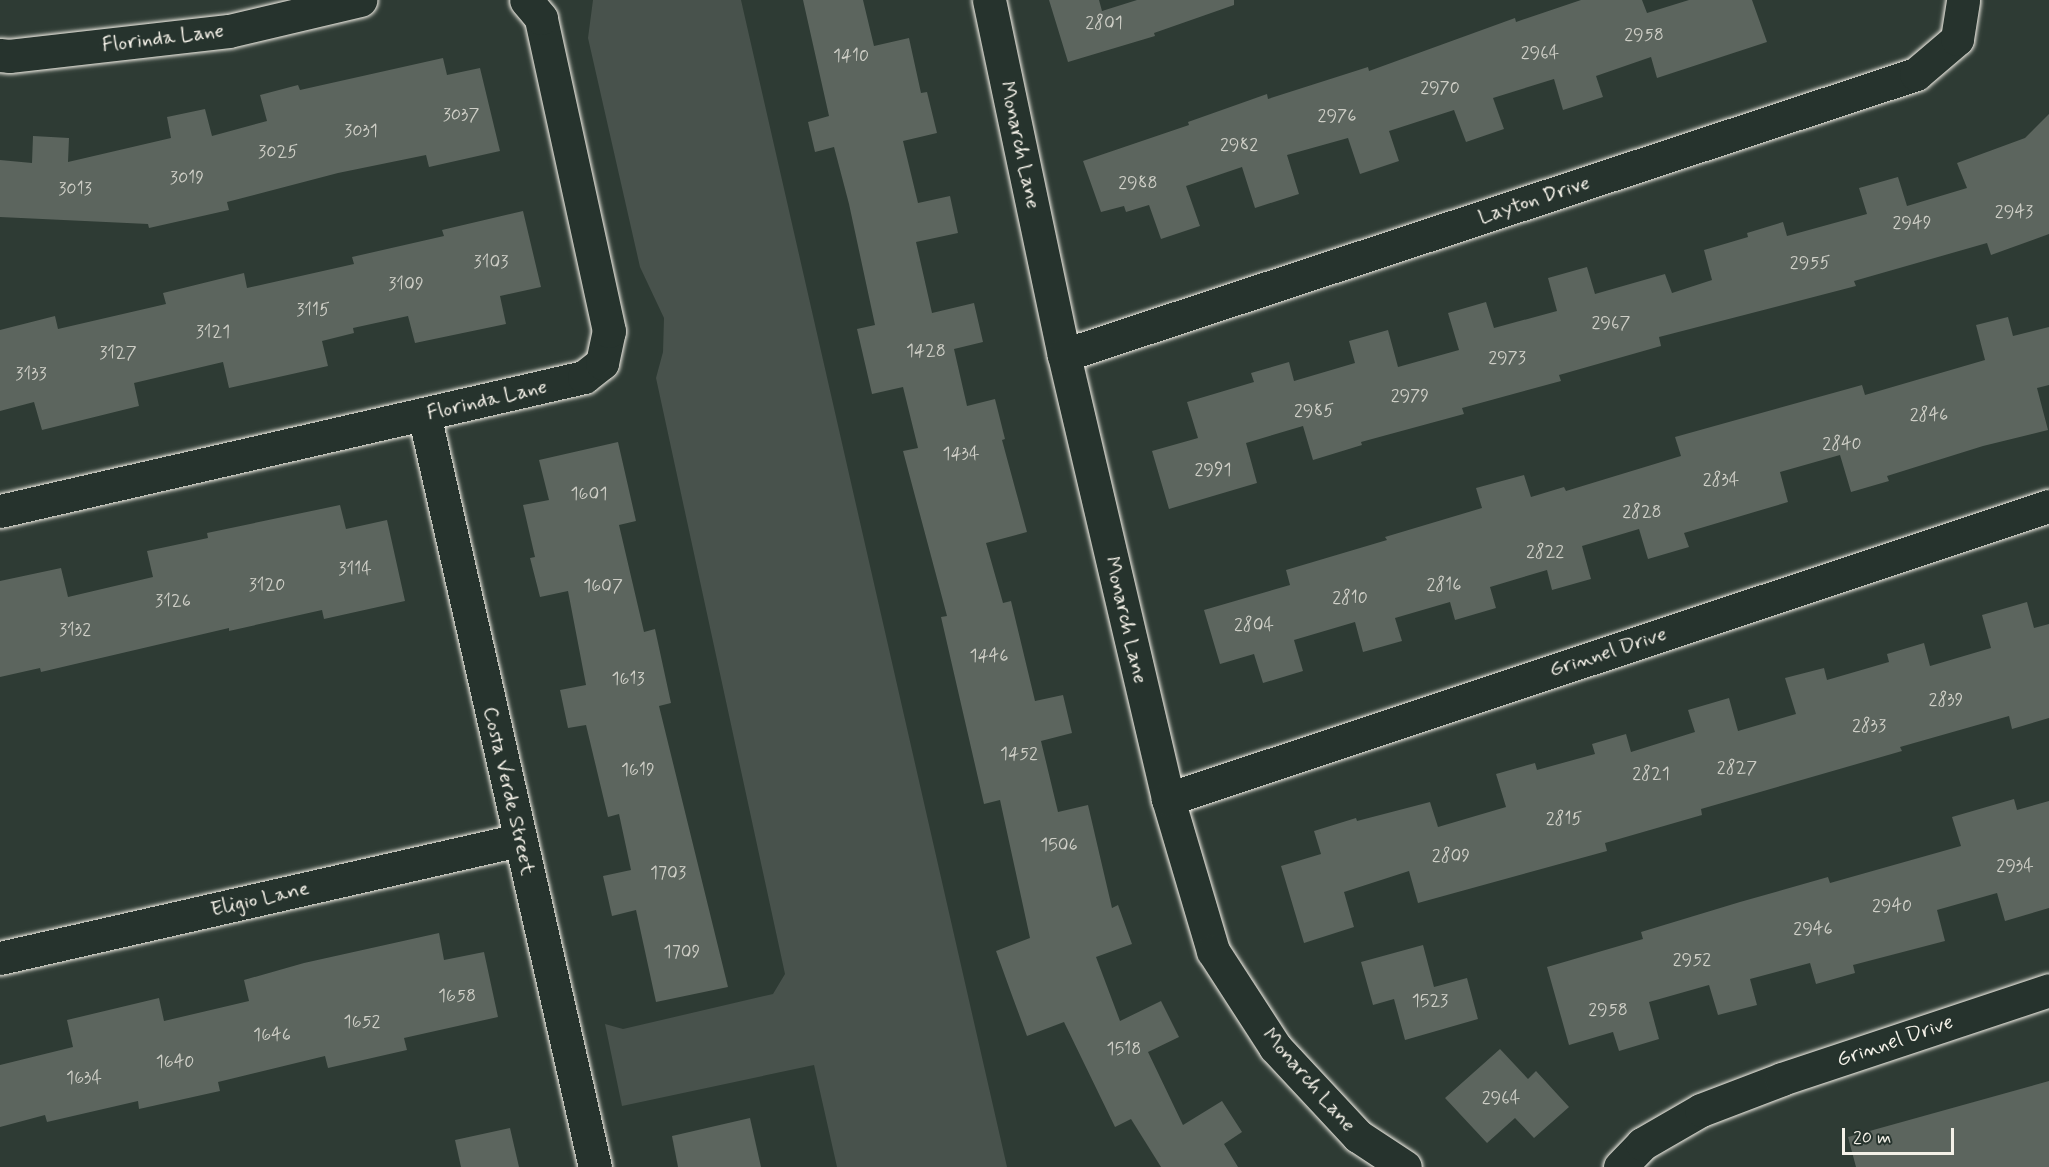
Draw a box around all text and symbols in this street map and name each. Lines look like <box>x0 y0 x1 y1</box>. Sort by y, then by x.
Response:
house number: 2801 <box>1085 12 1123 34</box>
street label: Florinda Lane <box>100 18 226 58</box>
house number: 2958 <box>1624 24 1664 46</box>
house number: 2964 <box>1521 42 1559 64</box>
house number: 1410 <box>833 45 869 67</box>
house number: 2970 <box>1420 77 1460 99</box>
street label: Monarch Lane <box>994 79 1046 211</box>
house number: 3037 <box>443 104 479 126</box>
house number: 2976 <box>1318 105 1356 127</box>
house number: 3031 <box>344 120 378 142</box>
house number: 2982 <box>1220 134 1258 156</box>
house number: 3025 <box>258 141 298 163</box>
house number: 3019 <box>170 167 204 189</box>
street label: Layton Drive <box>1476 170 1592 230</box>
house number: 2988 <box>1118 172 1158 194</box>
house number: 3013 <box>58 178 92 200</box>
house number: 2943 <box>1995 201 2033 223</box>
house number: 2949 <box>1893 212 1931 234</box>
house number: 3103 <box>474 251 508 273</box>
house number: 2955 <box>1790 252 1830 274</box>
house number: 3109 <box>388 273 424 295</box>
house number: 3115 <box>296 299 330 321</box>
house number: 2967 <box>1592 312 1630 334</box>
house number: 3121 <box>196 321 230 343</box>
house number: 1428 <box>906 340 946 362</box>
house number: 3127 <box>99 342 137 364</box>
house number: 2973 <box>1488 347 1526 369</box>
house number: 3133 <box>15 363 47 385</box>
street label: Florinda Lane <box>424 374 550 426</box>
house number: 2979 <box>1391 385 1429 407</box>
house number: 2985 <box>1294 400 1334 422</box>
house number: 2846 <box>1910 404 1948 426</box>
house number: 2840 <box>1822 433 1862 455</box>
house number: 1434 <box>943 443 979 465</box>
house number: 2991 <box>1194 459 1232 481</box>
house number: 2834 <box>1703 469 1739 491</box>
house number: 1601 <box>571 483 607 505</box>
house number: 2828 <box>1622 501 1662 523</box>
house number: 2822 <box>1526 541 1564 563</box>
street label: Monarch Lane <box>1099 554 1153 686</box>
house number: 3114 <box>338 558 372 580</box>
house number: 3120 <box>249 574 285 596</box>
house number: 2816 <box>1427 574 1461 596</box>
house number: 1607 <box>583 575 623 597</box>
house number: 2810 <box>1332 587 1368 609</box>
house number: 3126 <box>155 590 191 612</box>
house number: 2804 <box>1234 614 1274 636</box>
house number: 3132 <box>59 619 91 641</box>
street label: Grinnel Drive <box>1547 621 1669 683</box>
house number: 1446 <box>970 645 1008 667</box>
house number: 1613 <box>611 668 645 690</box>
house number: 2839 <box>1929 689 1963 711</box>
street label: Costa Verde Street <box>477 705 541 877</box>
house number: 2833 <box>1852 715 1886 737</box>
house number: 1452 <box>1000 743 1038 765</box>
house number: 2827 <box>1717 757 1757 779</box>
house number: 1619 <box>621 759 655 781</box>
house number: 2821 <box>1632 763 1670 785</box>
house number: 2815 <box>1546 808 1582 830</box>
house number: 1506 <box>1040 834 1078 856</box>
house number: 2809 <box>1432 845 1470 867</box>
house number: 2934 <box>1996 855 2034 877</box>
house number: 1703 <box>650 862 686 884</box>
street label: Eligio Lane <box>210 876 310 922</box>
house number: 2940 <box>1872 895 1912 917</box>
house number: 2946 <box>1793 918 1833 940</box>
house number: 1709 <box>664 941 700 963</box>
house number: 2952 <box>1673 949 1711 971</box>
house number: 1658 <box>438 985 476 1007</box>
house number: 1523 <box>1412 990 1448 1012</box>
house number: 2958 <box>1588 999 1628 1021</box>
street label: Grinnel Drive <box>1834 1010 1956 1072</box>
house number: 1652 <box>344 1011 380 1033</box>
street label: Monarch Lane <box>1257 1023 1361 1137</box>
house number: 1646 <box>253 1024 291 1046</box>
house number: 1518 <box>1107 1038 1141 1060</box>
house number: 1640 <box>156 1051 194 1073</box>
house number: 1634 <box>66 1067 102 1089</box>
house number: 2964 <box>1482 1087 1520 1109</box>
scale bar <box>1845 1116 1958 1154</box>
text: 20 m <box>1853 1126 1891 1150</box>

